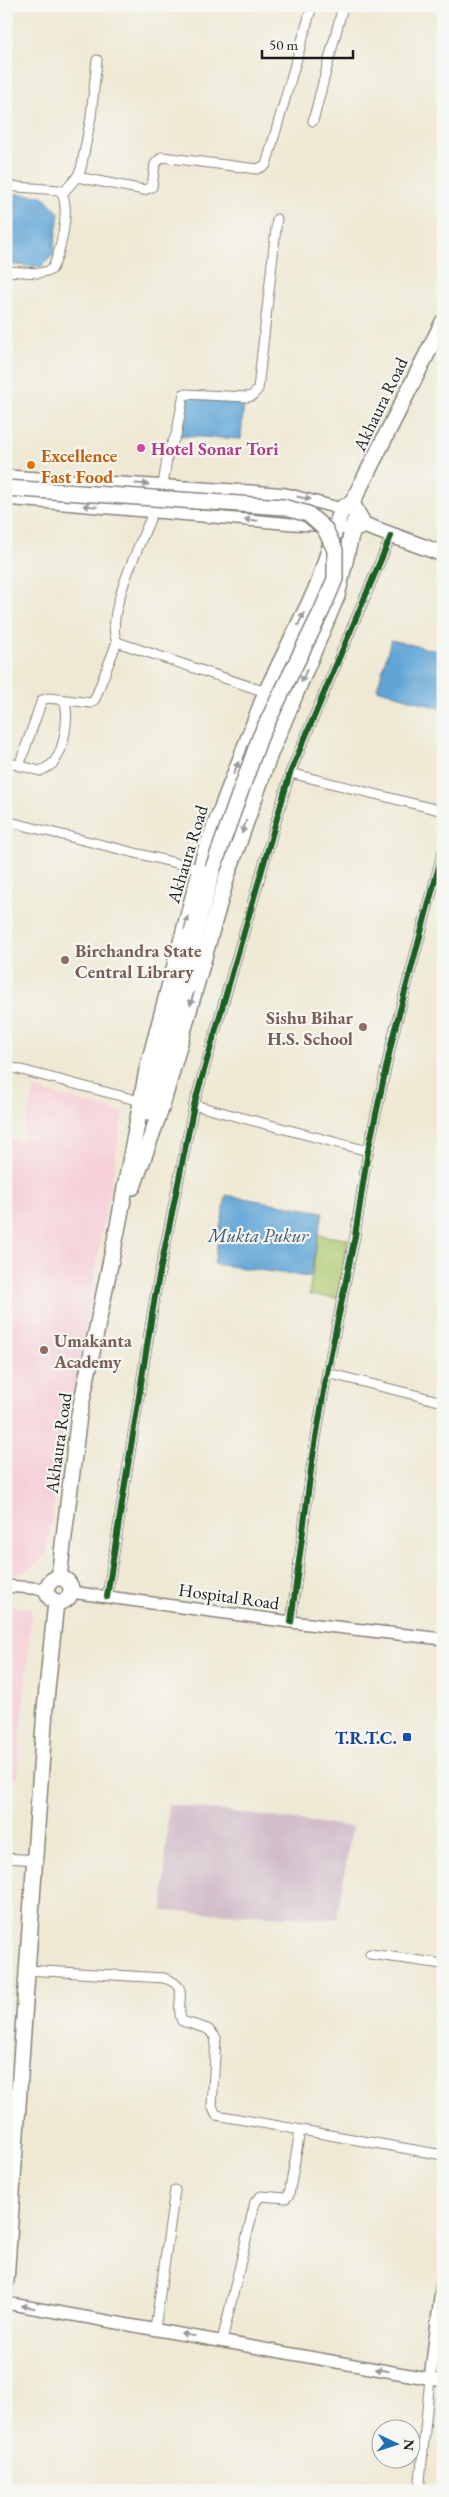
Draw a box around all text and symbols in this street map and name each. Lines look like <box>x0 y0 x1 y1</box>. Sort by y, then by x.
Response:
scale bar <box>262 28 353 60</box>
text: 50 m <box>269 35 298 54</box>
street label: Akhaura Road <box>347 353 413 455</box>
place label: Hotel Sonar Tori <box>151 437 279 460</box>
marker: Hotel Sonar Tori <box>135 442 147 454</box>
place label: Excellence Fast Food <box>41 444 118 488</box>
marker: Excellence Fast Food <box>25 459 37 471</box>
one-way arrow <box>135 480 151 488</box>
one-way arrow <box>296 495 312 503</box>
one-way arrow <box>81 502 97 510</box>
one-way arrow <box>243 516 259 524</box>
one-way arrow <box>297 612 305 626</box>
one-way arrow <box>300 669 308 683</box>
one-way arrow <box>232 760 240 775</box>
street label: Akhaura Road <box>161 801 213 907</box>
one-way arrow <box>240 820 248 835</box>
one-way arrow <box>182 915 190 930</box>
place label: Birchandra State Central Library <box>75 939 202 983</box>
marker: Birchandra State Central Library <box>59 954 71 966</box>
one-way arrow <box>188 992 196 1007</box>
place label: Sishu Bihar H.S. School <box>266 1006 354 1050</box>
marker: Sishu Bihar H.S. School <box>357 1021 369 1033</box>
water label: Mukta Pukur <box>207 1223 309 1248</box>
place label: Umakanta Academy <box>53 1329 132 1373</box>
marker: Umakanta Academy <box>38 1344 50 1356</box>
street label: Akhaura Road <box>39 1390 77 1496</box>
street label: Hospital Road <box>177 1578 282 1615</box>
place label: T.R.T.C. <box>335 1726 397 1749</box>
marker: T.R.T.C. <box>401 1731 413 1743</box>
one-way arrow <box>19 2302 35 2310</box>
one-way arrow <box>179 2330 195 2338</box>
one-way arrow <box>374 2366 390 2374</box>
north arrow <box>372 2420 422 2470</box>
text: N <box>400 2439 418 2452</box>

